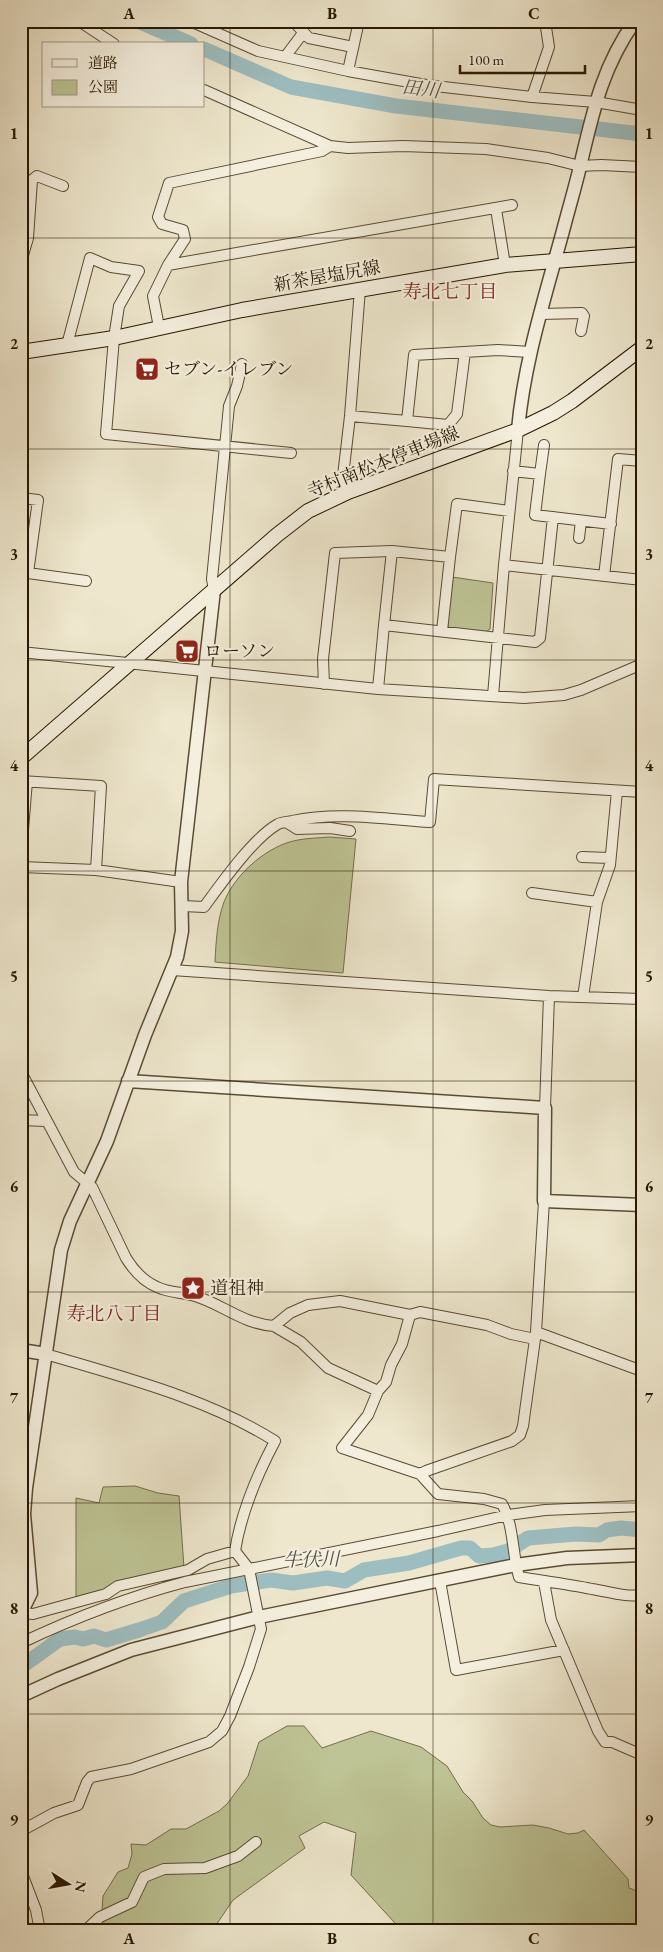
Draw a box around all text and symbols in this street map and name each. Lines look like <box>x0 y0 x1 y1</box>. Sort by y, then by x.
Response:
text: A <box>122 3 135 24</box>
text: B <box>327 3 337 24</box>
text: C <box>528 3 540 24</box>
legend <box>42 42 205 108</box>
scale bar <box>460 42 586 74</box>
text: 100 m <box>468 50 505 69</box>
text: 道路 <box>88 53 118 72</box>
water label: 田川 <box>401 74 443 103</box>
text: 公園 <box>88 77 118 96</box>
text: 1 <box>10 123 18 144</box>
text: 1 <box>645 123 653 144</box>
street label: 新茶屋塩尻線 <box>272 255 382 296</box>
district label: 寿北七丁目 <box>402 279 498 304</box>
text: 2 <box>10 333 19 354</box>
text: 2 <box>645 333 654 354</box>
supermarket icon: セブン-イレブン <box>134 356 160 382</box>
place label: セブン-イレブン <box>164 357 294 380</box>
street label: 寺村南松本停車場線 <box>303 421 462 503</box>
text: 3 <box>10 544 18 565</box>
text: 3 <box>645 544 653 565</box>
supermarket icon: ローソン <box>174 638 200 664</box>
place label: ローソン <box>204 639 275 662</box>
text: 4 <box>10 755 19 776</box>
text: 4 <box>645 755 654 776</box>
text: 5 <box>10 966 18 987</box>
text: 5 <box>645 966 653 987</box>
text: 6 <box>10 1176 19 1197</box>
text: 6 <box>645 1176 654 1197</box>
place icon: 道祖神 <box>180 1275 206 1301</box>
place label: 道祖神 <box>210 1276 264 1299</box>
district label: 寿北八丁目 <box>66 1301 162 1326</box>
text: 7 <box>10 1387 19 1408</box>
text: 7 <box>645 1387 654 1408</box>
water label: 牛伏川 <box>282 1546 342 1572</box>
text: 8 <box>10 1598 18 1619</box>
text: 8 <box>645 1598 653 1619</box>
text: 9 <box>10 1809 19 1830</box>
text: 9 <box>645 1809 654 1830</box>
north arrow <box>42 1860 92 1910</box>
text: N <box>71 1879 91 1894</box>
text: A <box>122 1928 135 1949</box>
text: B <box>327 1928 337 1949</box>
text: C <box>528 1928 540 1949</box>

